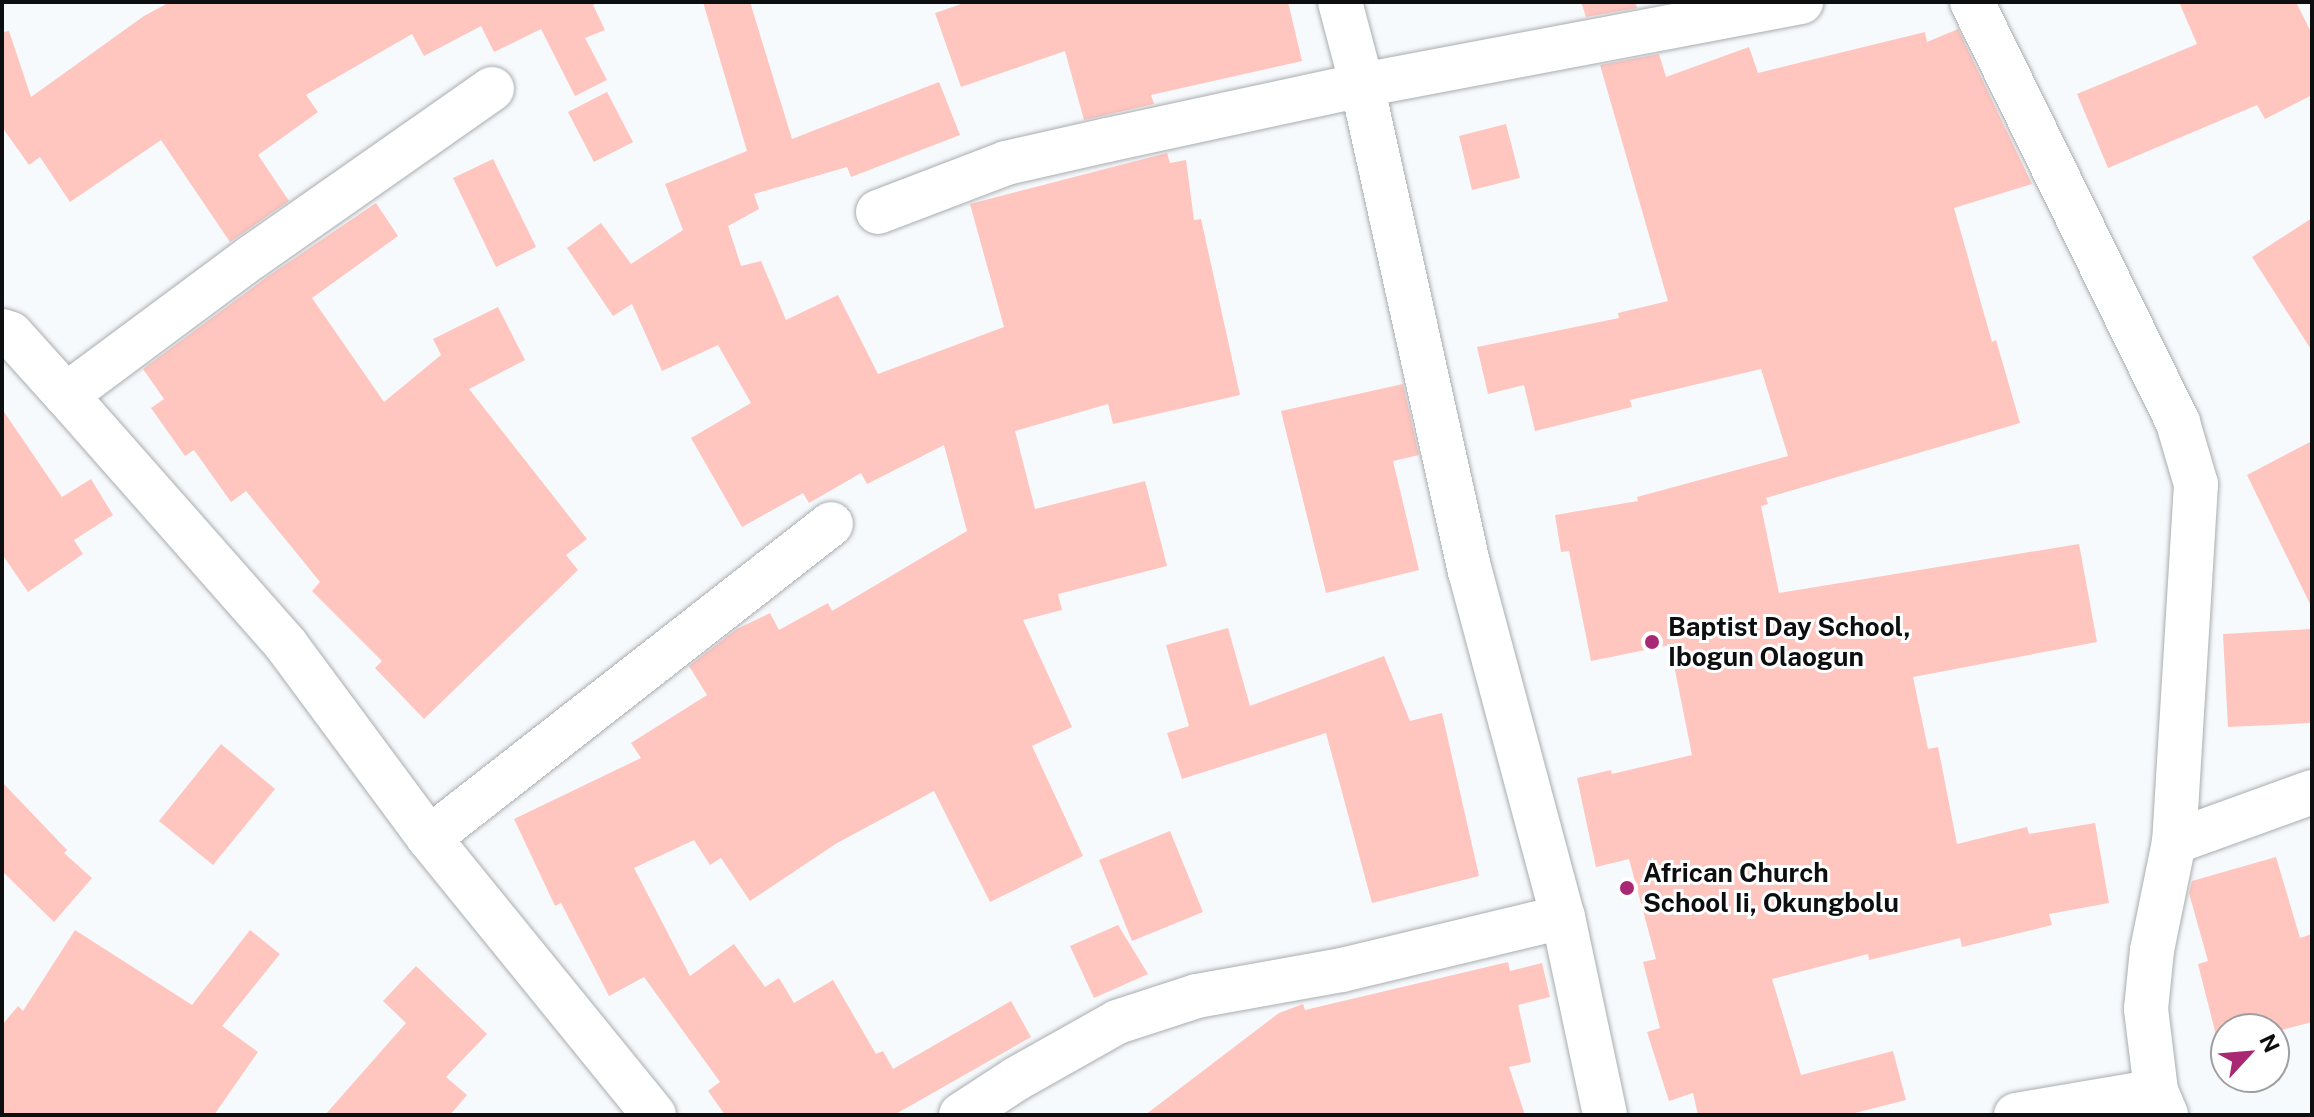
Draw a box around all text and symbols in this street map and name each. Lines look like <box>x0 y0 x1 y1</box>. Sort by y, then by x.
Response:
place label: Baptist Day School, Ibogun Olaogun <box>1668 611 1911 672</box>
marker: Baptist Day School, Ibogun Olaogun <box>1643 633 1661 651</box>
place label: African Church School Ii, Okungbolu <box>1643 857 1899 918</box>
marker: African Church School Ii, Okungbolu <box>1618 879 1636 897</box>
north arrow <box>2210 1013 2290 1093</box>
text: N <box>2254 1030 2285 1057</box>

